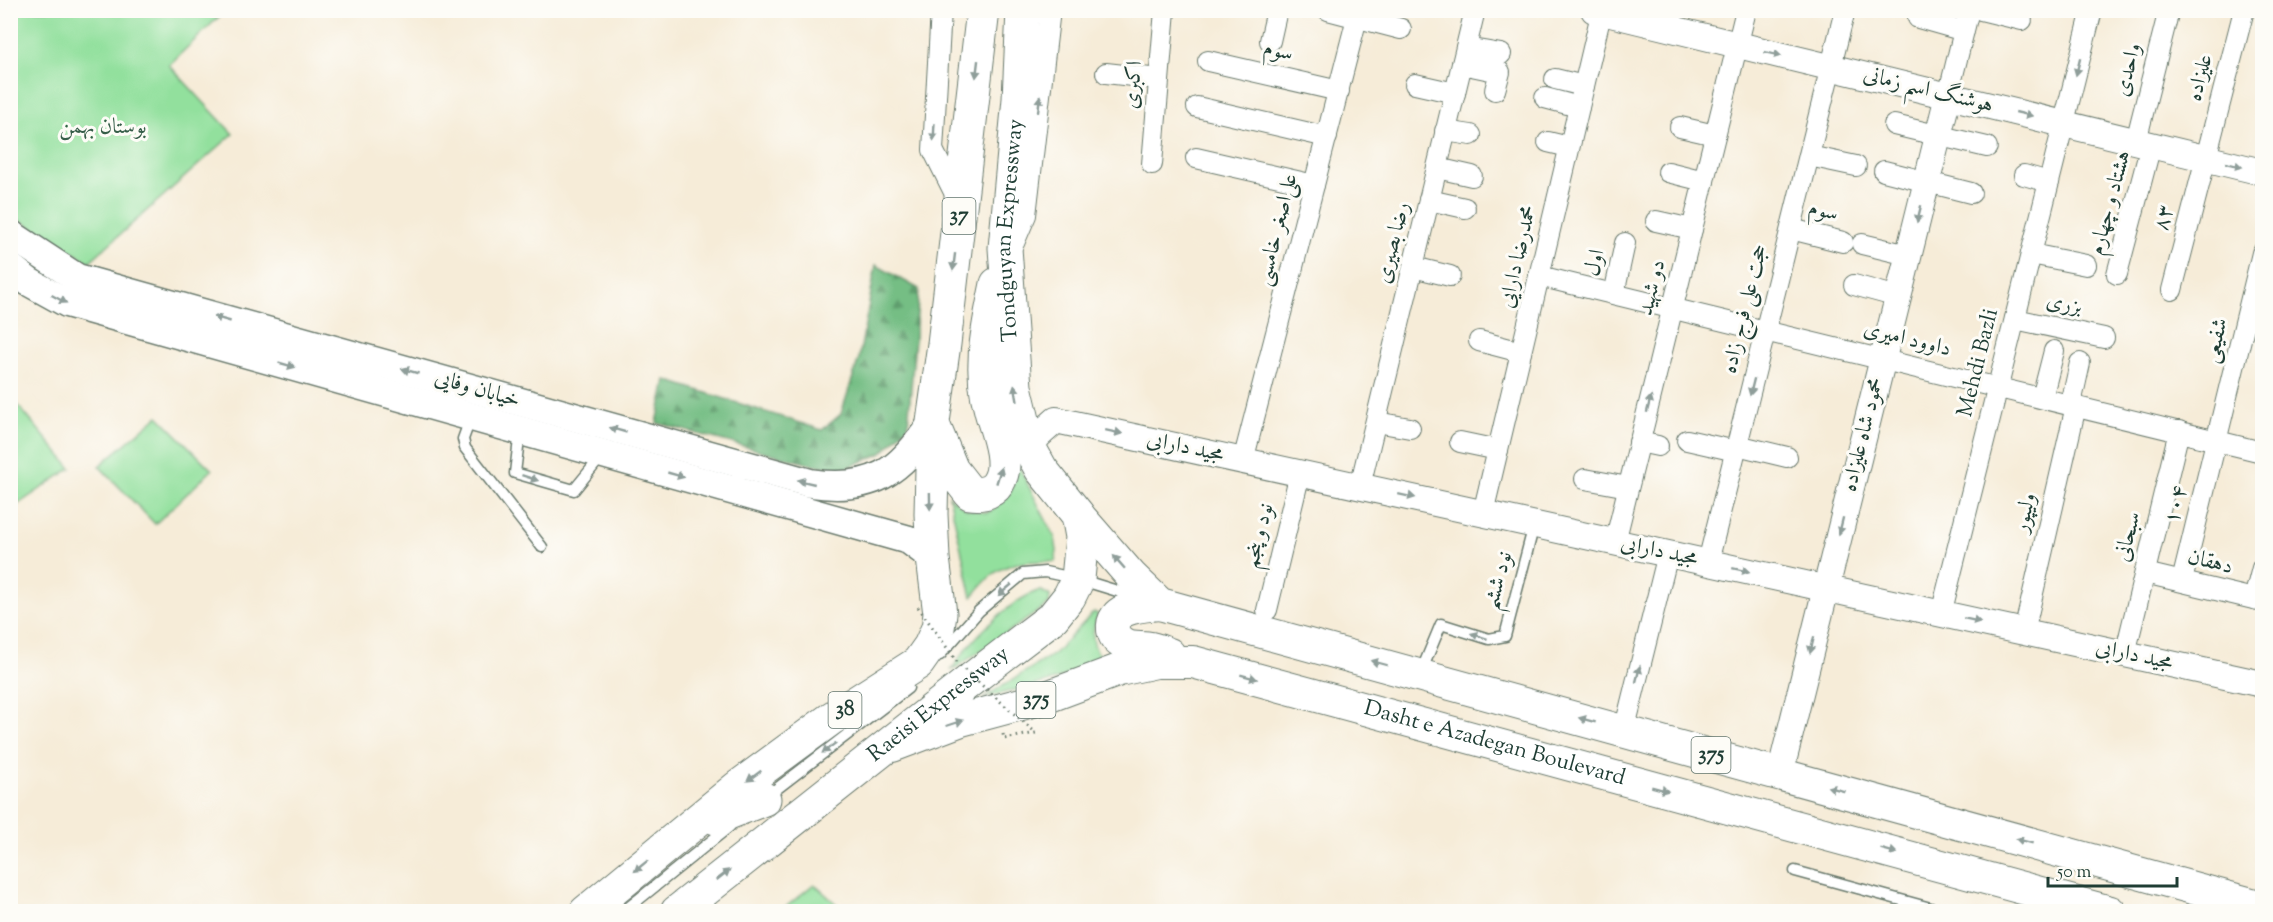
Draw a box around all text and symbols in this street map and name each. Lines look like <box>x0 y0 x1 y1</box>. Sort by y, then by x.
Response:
street label: سوم <box>1260 33 1296 72</box>
street label: واحدی <box>2107 40 2151 100</box>
one-way arrow <box>1764 49 1783 59</box>
street label: علیزاده <box>2179 51 2223 105</box>
one-way arrow <box>2072 58 2082 76</box>
one-way arrow <box>972 59 982 78</box>
street label: هوشنگ اسم زمانی <box>1859 59 1996 126</box>
street label: اکبری <box>1116 60 1152 110</box>
one-way arrow <box>1034 94 1044 113</box>
one-way arrow <box>2015 110 2033 120</box>
park label: بوستان بهمن <box>59 112 147 144</box>
street label: Tondguyan Expressway <box>989 118 1033 343</box>
one-way arrow <box>929 122 939 141</box>
street label: هشتاد و چهارم <box>2082 147 2141 259</box>
one-way arrow <box>2225 161 2244 170</box>
street label: علی‌اصغر خامسی <box>1249 170 1307 290</box>
street label: سوم <box>1804 193 1841 232</box>
road number: 37 <box>942 198 976 234</box>
street label: رضا بصیری <box>1368 199 1420 287</box>
street label: محمدرضا دارایی <box>1492 202 1546 312</box>
street label: ۸۳ <box>2146 202 2184 234</box>
one-way arrow <box>1913 205 1923 223</box>
street label: حجت علی فرج زاده <box>1714 241 1779 377</box>
street label: اول <box>1577 246 1615 280</box>
one-way arrow <box>949 253 959 272</box>
street label: دو شهید <box>1631 257 1675 319</box>
street label: بزری <box>2043 286 2085 324</box>
one-way arrow <box>51 294 68 303</box>
street label: Mehdi Bazli <box>1950 305 2008 421</box>
one-way arrow <box>213 314 231 323</box>
street label: داوود امیری <box>1860 314 1954 366</box>
street label: شفیعی <box>2196 315 2238 367</box>
one-way arrow <box>278 361 296 370</box>
street label: خیابان وفایی <box>430 363 524 417</box>
one-way arrow <box>401 366 419 376</box>
street label: محمود شاه علیزاده <box>1834 375 1894 495</box>
one-way arrow <box>1746 378 1756 396</box>
one-way arrow <box>1012 383 1021 402</box>
one-way arrow <box>1645 394 1654 412</box>
one-way arrow <box>609 424 627 434</box>
street label: مجید دارابی <box>1143 424 1227 472</box>
one-way arrow <box>1104 428 1123 437</box>
one-way arrow <box>995 466 1004 484</box>
one-way arrow <box>667 471 685 480</box>
one-way arrow <box>521 474 539 483</box>
one-way arrow <box>797 476 815 486</box>
street label: ۱۰۴ <box>2157 482 2197 528</box>
street label: ولیپور <box>2005 490 2046 538</box>
one-way arrow <box>926 492 935 511</box>
one-way arrow <box>1397 492 1416 502</box>
street label: نود و پنجم <box>1236 500 1285 572</box>
street label: سبحانی <box>2107 508 2151 566</box>
one-way arrow <box>1836 516 1846 535</box>
street label: مجید دارابی <box>1617 528 1701 576</box>
street label: دهقان <box>2184 542 2236 584</box>
street label: نود ششم <box>1476 548 1525 615</box>
one-way arrow <box>1113 555 1126 570</box>
one-way arrow <box>1731 565 1750 575</box>
one-way arrow <box>997 583 1012 595</box>
one-way arrow <box>1963 616 1982 626</box>
one-way arrow <box>1470 631 1488 640</box>
street label: مجید دارابی <box>2092 632 2176 680</box>
one-way arrow <box>1806 636 1816 654</box>
street label: Raeisi Expressway <box>862 639 1017 771</box>
one-way arrow <box>1370 658 1388 667</box>
one-way arrow <box>1634 665 1644 683</box>
one-way arrow <box>1240 673 1258 682</box>
road number: 375 <box>1016 682 1056 718</box>
road number: 38 <box>828 692 862 728</box>
street label: Dasht e Azadegan Boulevard <box>1360 693 1629 795</box>
one-way arrow <box>1578 715 1596 725</box>
one-way arrow <box>946 717 964 727</box>
road number: 375 <box>1692 737 1730 773</box>
one-way arrow <box>822 741 837 753</box>
one-way arrow <box>746 769 761 781</box>
one-way arrow <box>1827 784 1845 793</box>
one-way arrow <box>1651 785 1669 794</box>
one-way arrow <box>2015 836 2033 845</box>
one-way arrow <box>1880 847 1898 857</box>
scale bar <box>2048 850 2177 888</box>
one-way arrow <box>633 860 649 873</box>
text: 50 m <box>2056 860 2092 886</box>
one-way arrow <box>715 869 731 882</box>

